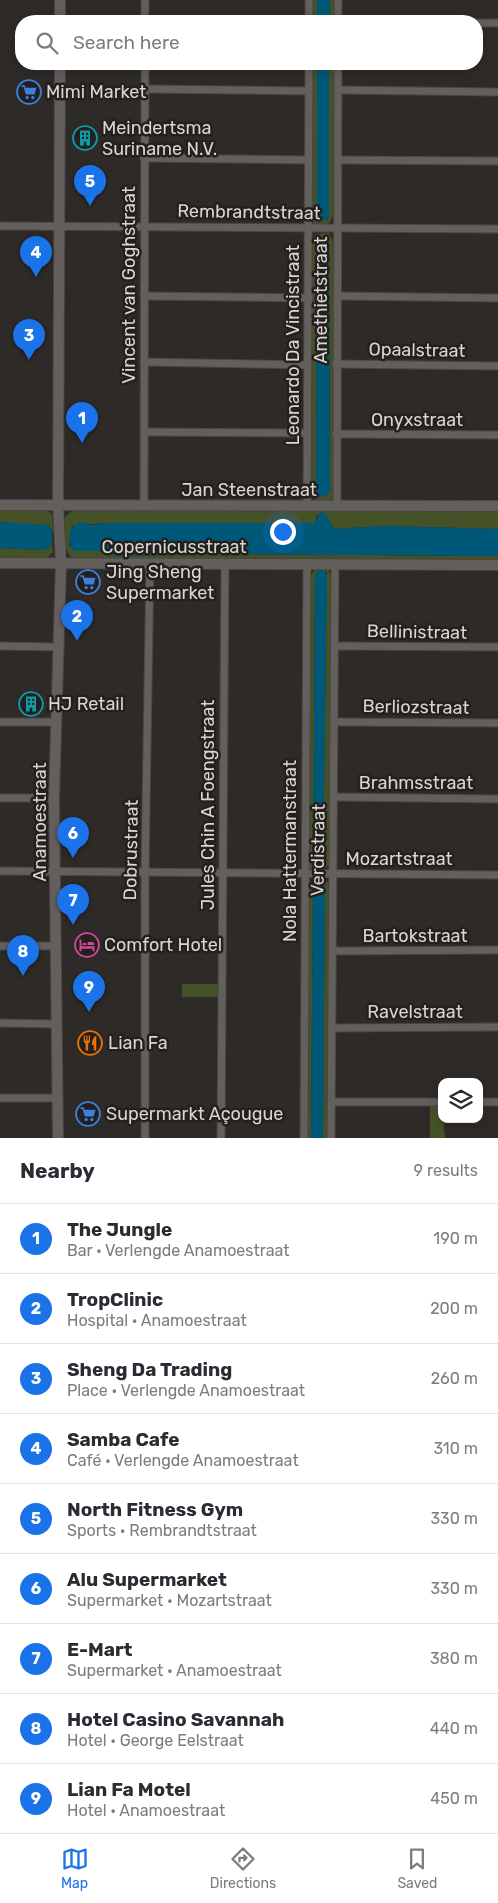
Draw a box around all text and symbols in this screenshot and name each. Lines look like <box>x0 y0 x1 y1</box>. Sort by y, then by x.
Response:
search box <box>15 15 483 70</box>
icon: search <box>33 29 61 57</box>
text: Search here <box>73 31 180 54</box>
supermarket icon: Mimi Market <box>16 79 42 105</box>
place label: Mimi Market <box>46 81 146 103</box>
place label: Meindertsma Suriname N.V. <box>102 117 217 160</box>
building icon: Meindertsma Suriname N.V. <box>72 125 98 151</box>
pin: 5 <box>74 165 106 206</box>
street label: Vincent van Goghstraat <box>118 186 140 384</box>
street label: Rembrandtstraat <box>177 200 321 224</box>
pin: 4 <box>20 236 52 277</box>
street label: Amethietstraat <box>310 236 332 364</box>
street label: Leonardo Da Vincistraat <box>282 245 304 445</box>
pin: 3 <box>13 319 45 360</box>
street label: Opaalstraat <box>368 338 466 362</box>
pin: 1 <box>66 402 98 443</box>
street label: Onyxstraat <box>371 409 463 431</box>
street label: Jan Steenstraat <box>181 479 317 501</box>
your location <box>270 519 296 545</box>
street label: Copernicusstraat <box>102 536 246 558</box>
place label: Jing Sheng Supermarket <box>106 561 214 604</box>
supermarket icon: Jing Sheng Supermarket <box>75 569 101 595</box>
pin: 2 <box>61 600 93 641</box>
street label: Bellinistraat <box>367 620 467 644</box>
building icon: HJ Retail <box>18 691 44 717</box>
place label: HJ Retail <box>48 693 124 715</box>
street label: Berliozstraat <box>362 695 470 719</box>
street label: Jules Chin A Foengstraat <box>197 700 219 910</box>
street label: Nola Hattermanstraat <box>279 760 301 942</box>
street label: Anamoestraat <box>29 762 51 882</box>
street label: Brahmsstraat <box>359 772 473 794</box>
street label: Dobrustraat <box>119 799 143 901</box>
street label: Verdistraat <box>306 804 330 896</box>
pin: 6 <box>57 817 89 858</box>
street label: Mozartstraat <box>345 848 453 870</box>
pin: 7 <box>57 884 89 925</box>
street label: Bartokstraat <box>362 925 468 947</box>
hotel icon: Comfort Hotel <box>74 932 100 958</box>
place label: Comfort Hotel <box>104 934 222 956</box>
pin: 8 <box>7 935 39 976</box>
pin: 9 <box>73 971 105 1012</box>
street label: Ravelstraat <box>367 1001 463 1023</box>
restaurant icon: Lian Fa <box>77 1030 103 1056</box>
place label: Lian Fa <box>108 1032 168 1054</box>
map controls <box>438 1078 483 1123</box>
button: layers <box>438 1078 483 1123</box>
supermarket icon: Supermarkt Açougue <box>75 1101 101 1127</box>
place label: Supermarkt Açougue <box>106 1103 283 1125</box>
text: Nearby <box>20 1158 95 1183</box>
text: 9 results <box>414 1161 478 1180</box>
text: The Jungle <box>67 1218 172 1241</box>
text: 1 <box>32 1229 40 1248</box>
text: 190 m <box>433 1229 478 1248</box>
text: Bar · Verlengde Anamoestraat <box>67 1241 290 1260</box>
text: TropClinic <box>67 1288 163 1311</box>
text: 2 <box>31 1299 41 1318</box>
text: 200 m <box>430 1299 478 1318</box>
text: Hospital · Anamoestraat <box>67 1311 247 1330</box>
text: Sheng Da Trading <box>67 1358 232 1381</box>
text: 3 <box>31 1369 41 1388</box>
text: 260 m <box>431 1369 478 1388</box>
text: Place · Verlengde Anamoestraat <box>67 1381 305 1400</box>
text: Samba Cafe <box>67 1428 180 1451</box>
text: 4 <box>31 1439 41 1458</box>
text: 310 m <box>434 1439 478 1458</box>
text: Café · Verlengde Anamoestraat <box>67 1451 299 1470</box>
text: North Fitness Gym <box>67 1498 243 1521</box>
text: 5 <box>31 1509 41 1528</box>
text: 330 m <box>430 1509 478 1528</box>
text: Sports · Rembrandtstraat <box>67 1521 257 1540</box>
text: Alu Supermarket <box>67 1568 227 1591</box>
text: 6 <box>31 1579 41 1598</box>
text: 330 m <box>430 1579 478 1598</box>
text: Supermarket · Mozartstraat <box>67 1591 272 1610</box>
text: E-Mart <box>67 1638 132 1661</box>
text: 7 <box>31 1649 41 1668</box>
text: 380 m <box>430 1649 478 1668</box>
text: Supermarket · Anamoestraat <box>67 1661 282 1680</box>
text: Hotel Casino Savannah <box>67 1708 284 1731</box>
text: 8 <box>31 1719 41 1738</box>
text: 440 m <box>430 1719 478 1738</box>
text: Hotel · George Eelstraat <box>67 1731 244 1750</box>
text: Lian Fa Motel <box>67 1778 191 1801</box>
text: 9 <box>31 1789 41 1808</box>
text: 450 m <box>430 1789 478 1808</box>
text: Hotel · Anamoestraat <box>67 1801 225 1820</box>
tab: Map <box>61 1845 89 1892</box>
tab: Directions <box>210 1845 276 1892</box>
tab: Saved <box>397 1845 437 1892</box>

